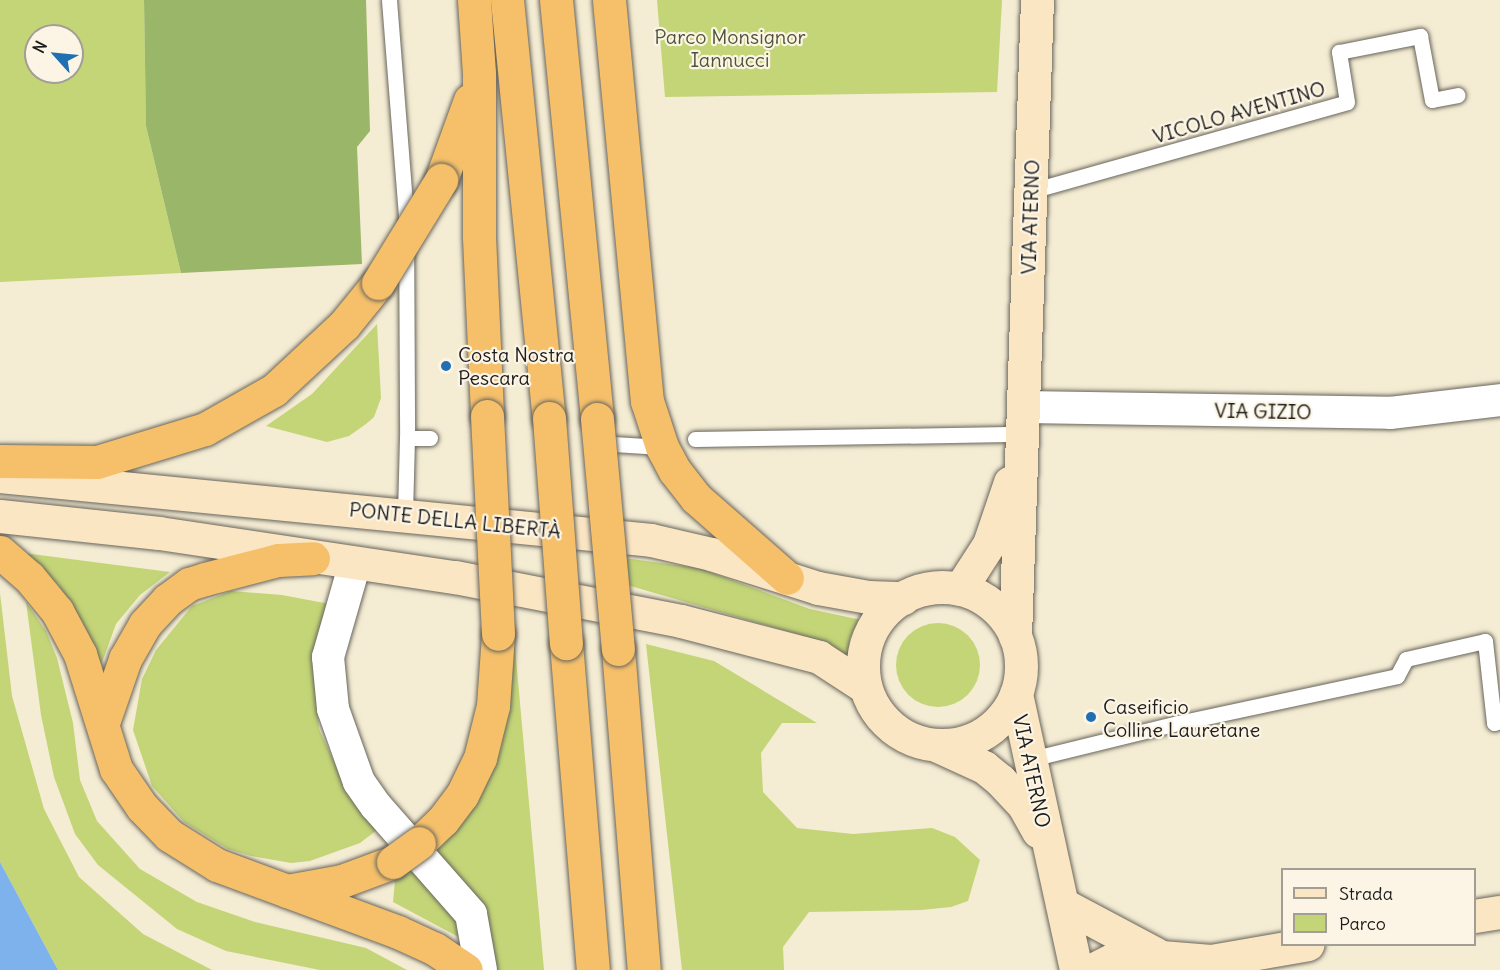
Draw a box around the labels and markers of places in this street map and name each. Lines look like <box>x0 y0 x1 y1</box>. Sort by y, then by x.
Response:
place label: Costa Nostra Pescara <box>458 342 574 389</box>
marker: Costa Nostra Pescara <box>439 359 453 373</box>
place label: Caseificio Colline Lauretane <box>1103 694 1260 741</box>
marker: Caseificio Colline Lauretane <box>1084 710 1098 724</box>

